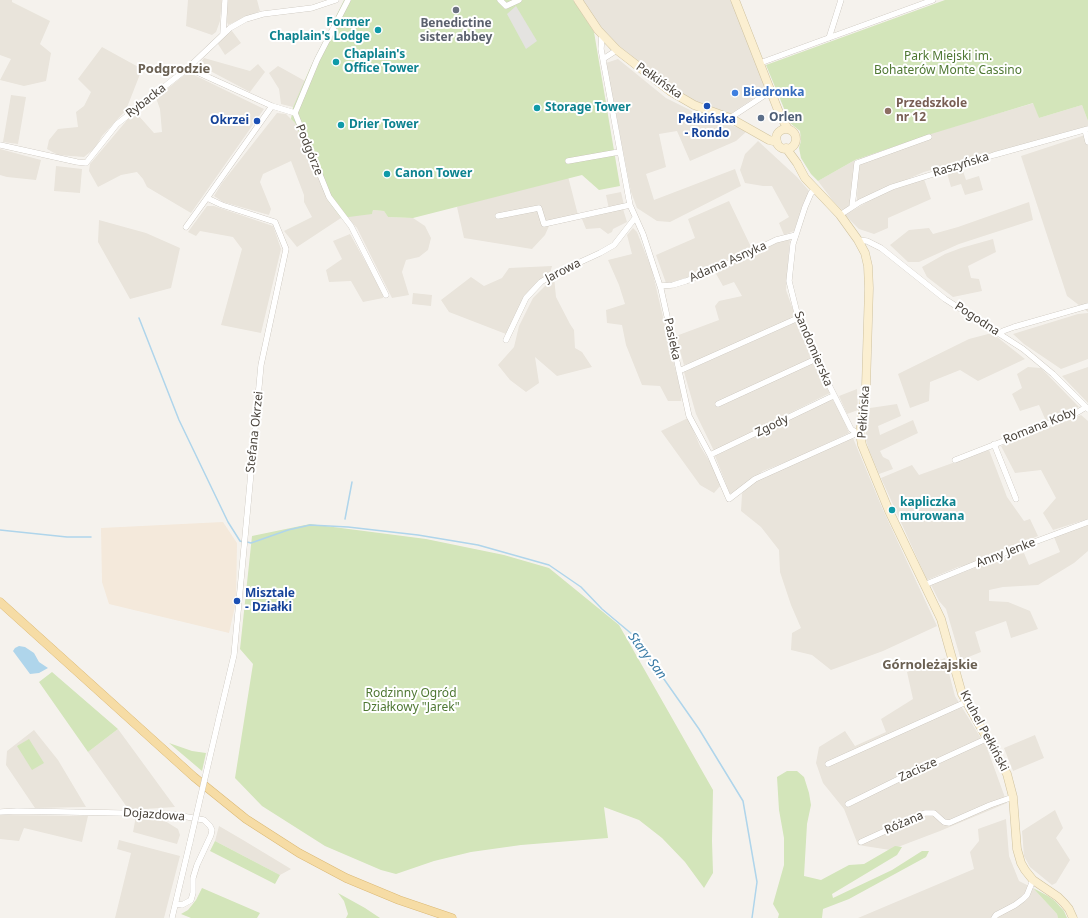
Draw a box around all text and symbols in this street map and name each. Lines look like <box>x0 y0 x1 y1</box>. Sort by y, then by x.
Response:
marker: Benedictine sister abbey <box>451 5 461 15</box>
place label: Former Chaplain's Lodge <box>269 16 370 44</box>
place label: Benedictine sister abbey <box>420 17 492 45</box>
marker: Former Chaplain's Lodge <box>373 25 383 35</box>
place label: Chaplain's Office Tower <box>344 48 419 76</box>
park label: Park Miejski im. Bohaterów Monte Cassino <box>874 50 1022 78</box>
marker: Chaplain's Office Tower <box>331 57 341 67</box>
street label: Pełkińska <box>633 60 685 102</box>
district label: Podgrodzie <box>138 61 210 77</box>
street label: Rybacka <box>123 81 169 121</box>
place label: Biedronka <box>743 86 804 100</box>
marker: Biedronka <box>730 88 740 98</box>
place label: Przedszkole nr 12 <box>896 97 967 125</box>
place label: Storage Tower <box>545 101 631 115</box>
marker: Pełkińska - Rondo <box>702 101 712 111</box>
marker: Storage Tower <box>532 103 542 113</box>
marker: Przedszkole nr 12 <box>883 106 893 116</box>
place label: Orlen <box>769 111 802 125</box>
place label: Pełkińska - Rondo <box>678 113 736 141</box>
marker: Orlen <box>756 113 766 123</box>
place label: Okrzei <box>210 114 249 128</box>
marker: Okrzei <box>252 116 262 126</box>
place label: Drier Tower <box>349 118 419 132</box>
marker: Drier Tower <box>336 120 346 130</box>
street label: Podgórze <box>292 122 326 178</box>
street label: Raszyńska <box>931 150 991 180</box>
place label: Canon Tower <box>395 167 472 181</box>
marker: Canon Tower <box>382 169 392 179</box>
street label: Adama Asnyka <box>687 239 769 285</box>
street label: Jarowa <box>543 256 583 286</box>
street label: Pogodna <box>952 299 1002 339</box>
street label: Sandomierska <box>791 309 835 389</box>
street label: Pasieka <box>661 317 683 361</box>
street label: Pełkińska <box>855 385 873 439</box>
street label: Stefana Okrzei <box>244 390 266 474</box>
street label: Romana Koby <box>1001 405 1079 447</box>
street label: Zgody <box>753 412 791 440</box>
place label: kapliczka murowana <box>900 496 964 524</box>
marker: kapliczka murowana <box>887 505 897 515</box>
street label: Anny Jenke <box>974 535 1038 571</box>
place label: Misztale - Działki <box>245 587 295 615</box>
marker: Misztale - Działki <box>232 596 242 606</box>
water label: Stary San <box>624 630 670 682</box>
district label: Górnoleżajskie <box>882 657 978 673</box>
park label: Rodzinny Ogród Działkowy "Jarek" <box>362 687 460 715</box>
street label: Kruhel Pełkiński <box>957 688 1011 774</box>
street label: Zacisze <box>897 755 939 785</box>
street label: Dojazdowa <box>123 806 185 824</box>
street label: Różana <box>882 808 926 838</box>

